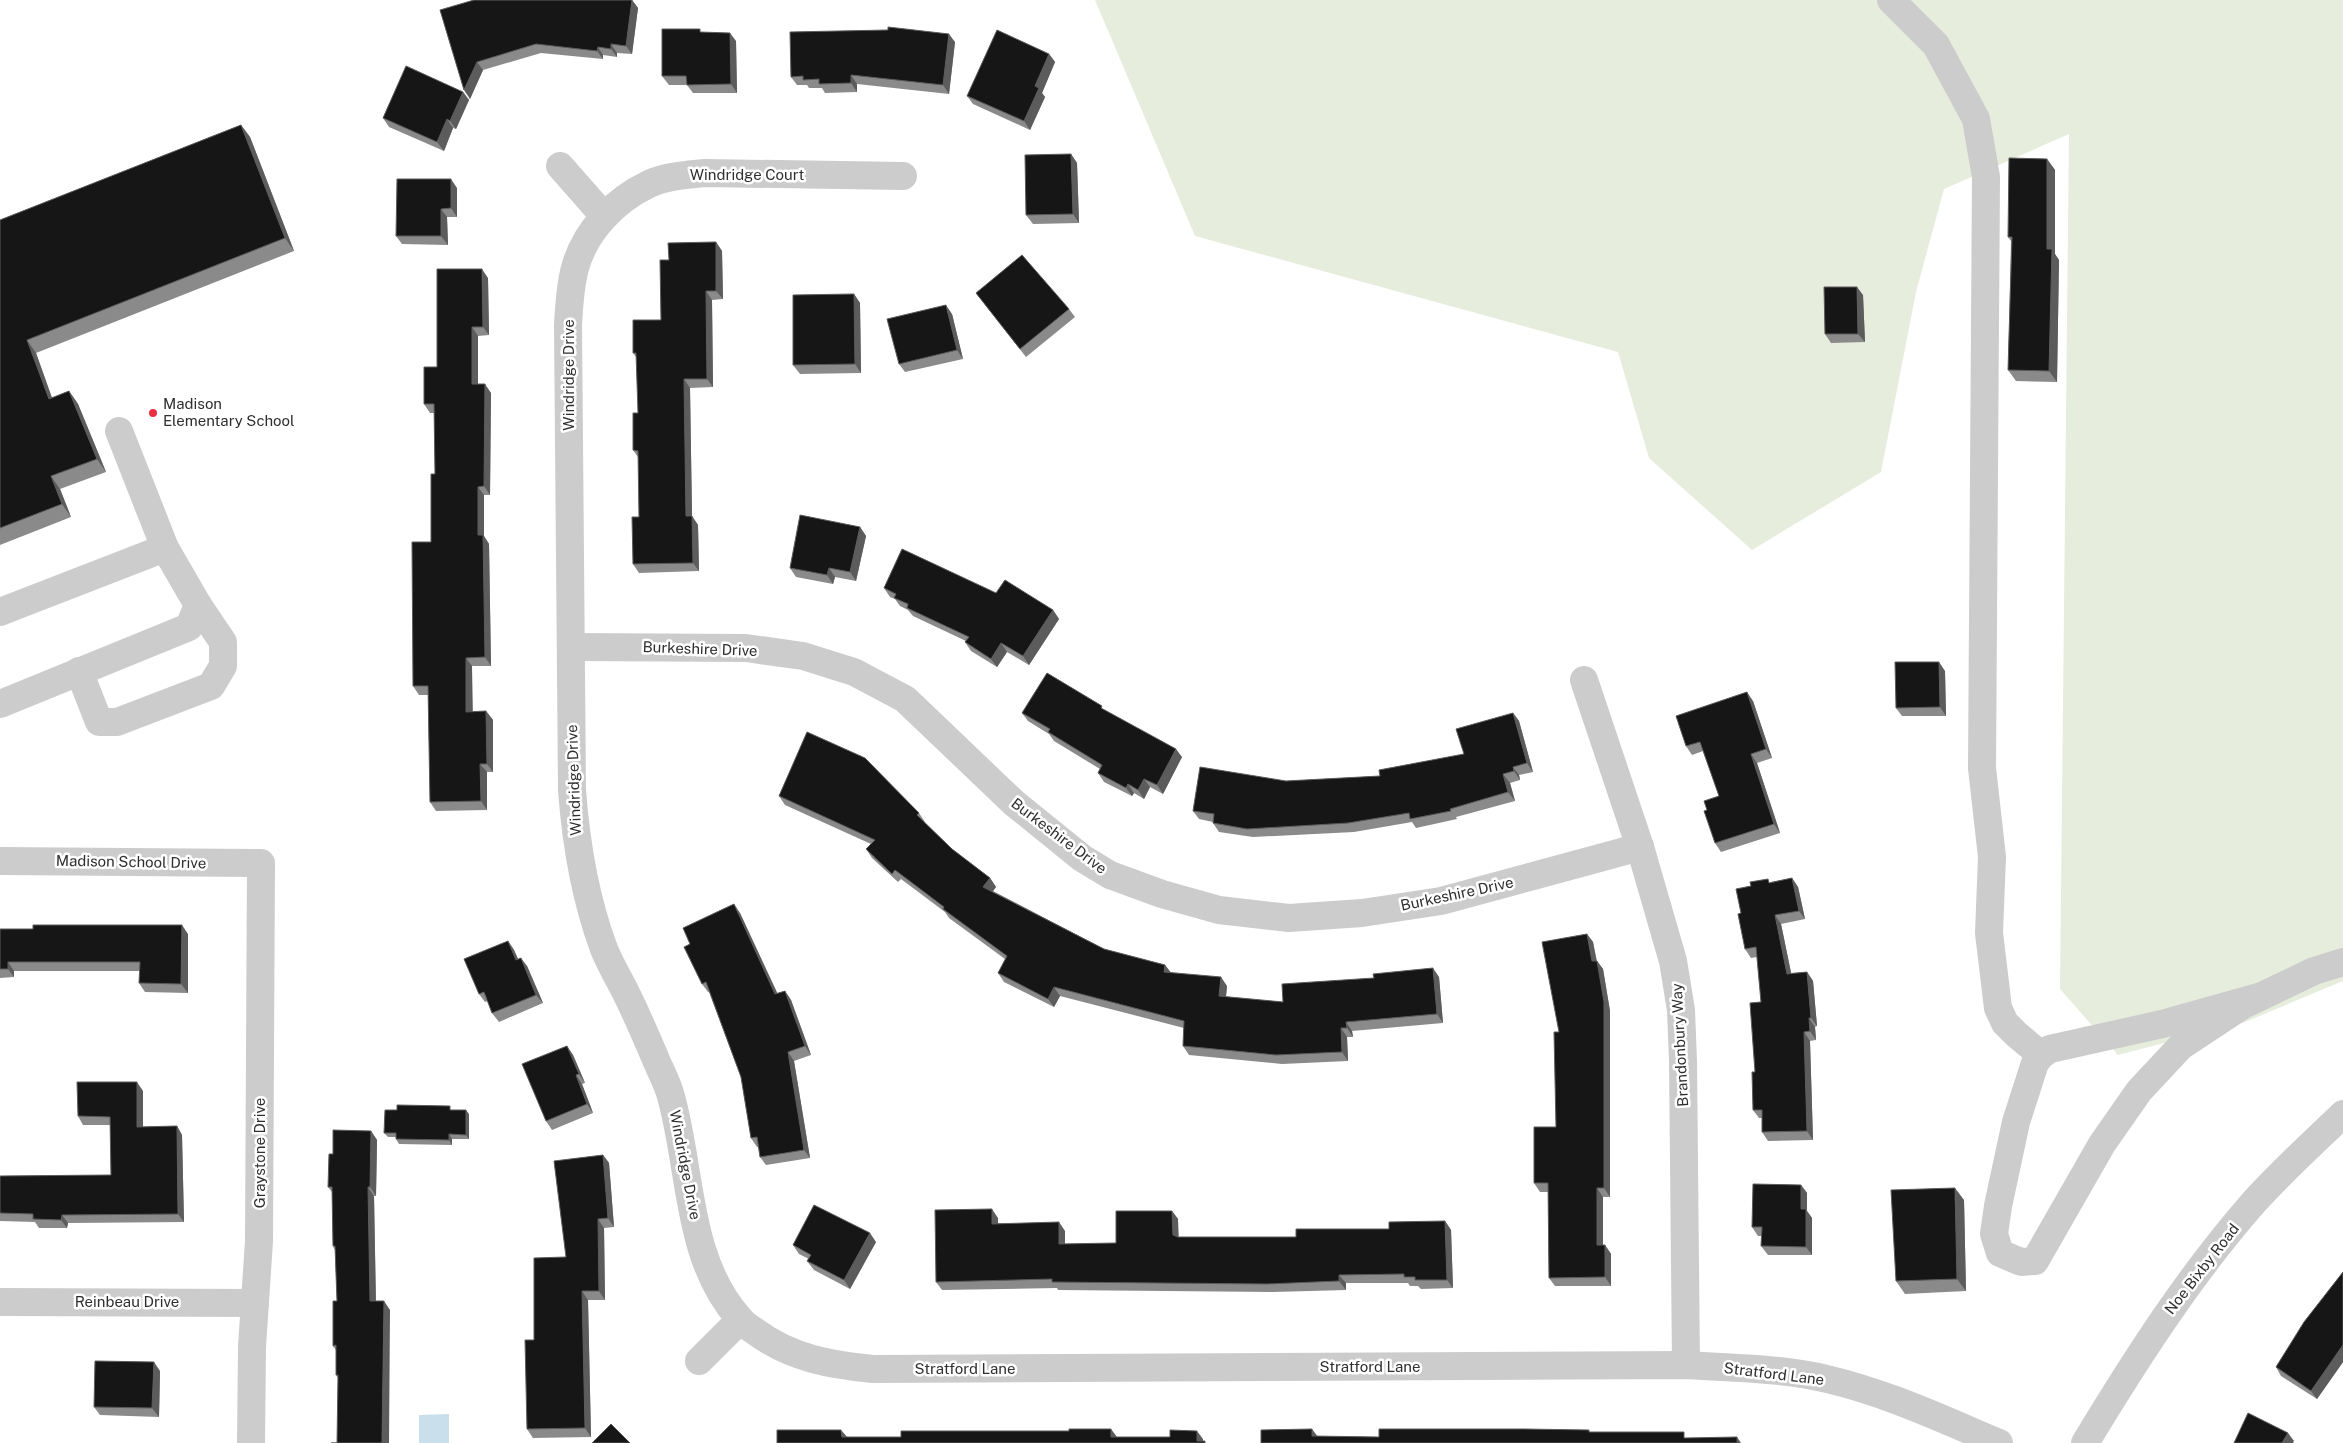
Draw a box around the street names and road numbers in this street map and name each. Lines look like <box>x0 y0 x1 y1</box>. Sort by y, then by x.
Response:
street label: Windridge Court <box>690 166 804 183</box>
street label: Windridge Drive <box>560 319 577 431</box>
street label: Burkeshire Drive <box>642 638 758 659</box>
street label: Windridge Drive <box>563 724 584 836</box>
street label: Burkeshire Drive <box>1008 794 1110 877</box>
street label: Madison School Drive <box>56 852 206 871</box>
street label: Burkeshire Drive <box>1399 873 1515 914</box>
street label: Brandonbury Way <box>1668 983 1691 1107</box>
street label: Graystone Drive <box>251 1098 268 1208</box>
street label: Windridge Drive <box>667 1109 704 1221</box>
street label: Noe Bixby Road <box>2161 1220 2242 1317</box>
street label: Reinbeau Drive <box>75 1293 179 1310</box>
street label: Stratford Lane <box>1320 1358 1420 1375</box>
street label: Stratford Lane <box>1723 1359 1825 1388</box>
street label: Stratford Lane <box>915 1360 1015 1377</box>

